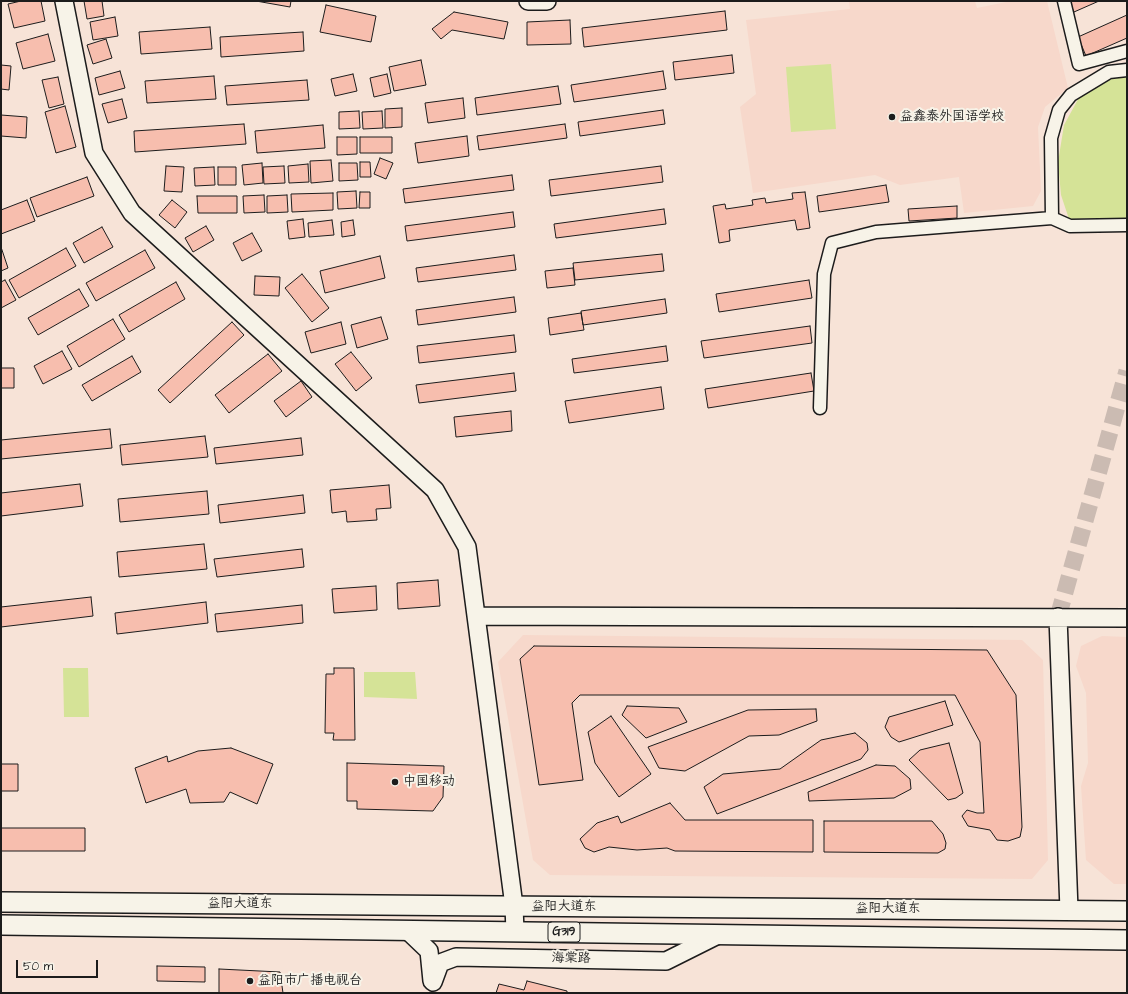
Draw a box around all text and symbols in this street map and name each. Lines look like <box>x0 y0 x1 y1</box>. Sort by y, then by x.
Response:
place label: 益鑫泰外国语学校 <box>900 109 1004 125</box>
marker: 益鑫泰外国语学校 <box>887 112 897 122</box>
place label: 中国移动 <box>403 774 455 790</box>
marker: 中国移动 <box>390 777 400 787</box>
street label: 益阳大道东 <box>208 896 272 912</box>
street label: 益阳大道东 <box>532 899 596 915</box>
street label: 益阳大道东 <box>856 901 920 917</box>
road number: G319 <box>548 922 580 942</box>
street label: 海棠路 <box>551 951 591 967</box>
scale bar <box>18 952 100 978</box>
text: 50 m <box>23 958 53 975</box>
place label: 益阳市广播电视台 <box>258 973 362 989</box>
marker: 益阳市广播电视台 <box>245 976 255 986</box>

